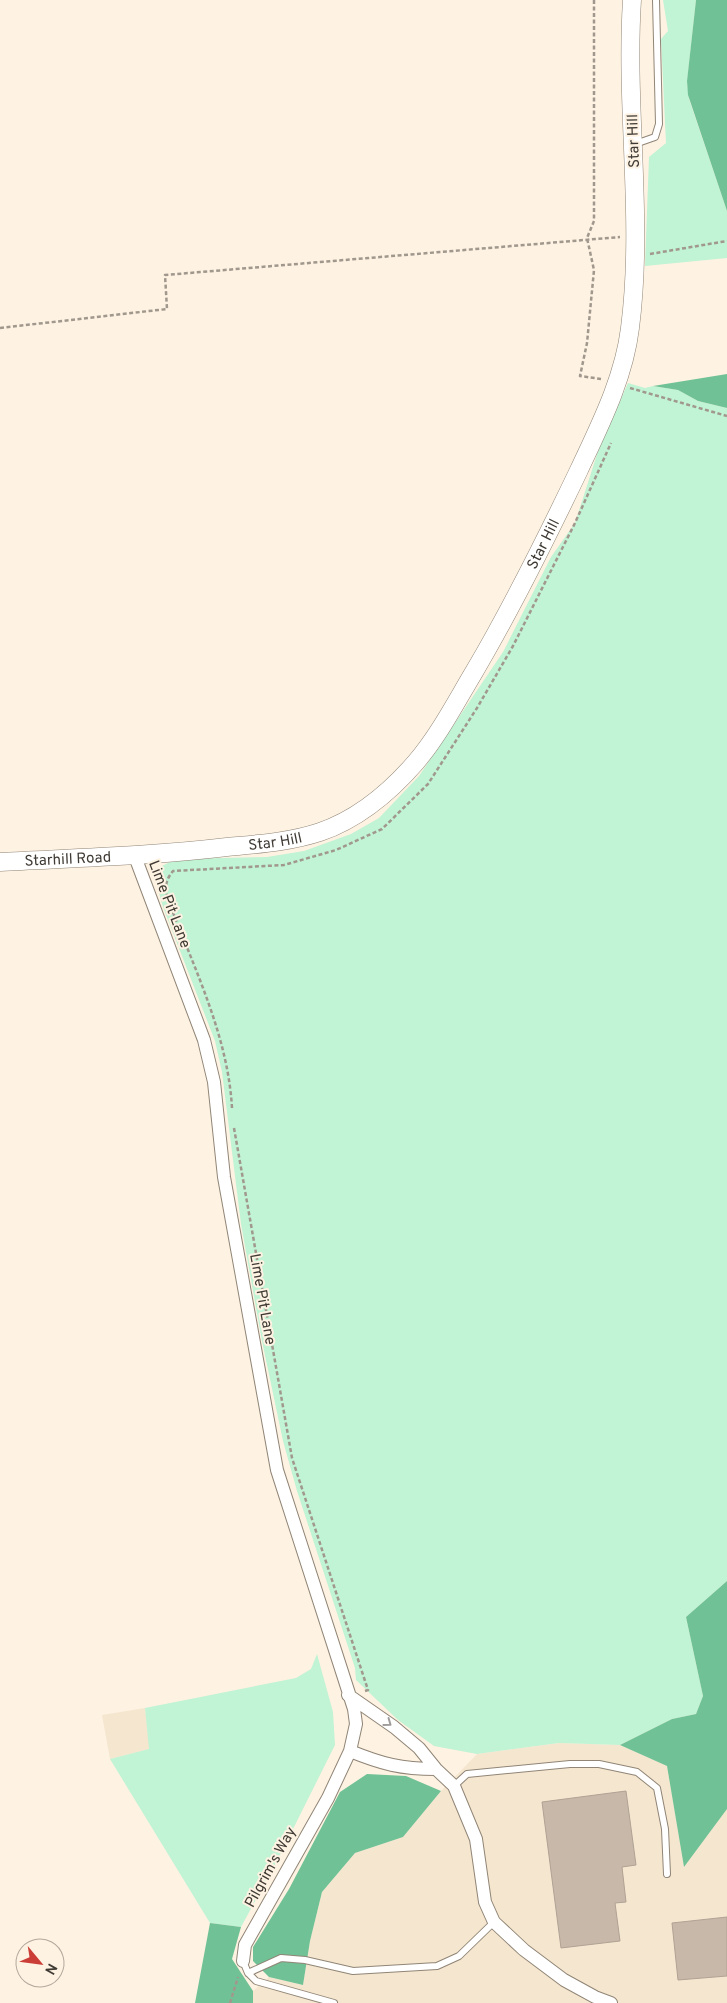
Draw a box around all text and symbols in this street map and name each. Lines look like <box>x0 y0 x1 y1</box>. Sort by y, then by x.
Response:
street label: Star Hill <box>624 114 645 168</box>
street label: Star Hill <box>524 516 565 573</box>
street label: Star Hill <box>247 829 304 856</box>
street label: Starhill Road <box>24 849 112 872</box>
street label: Lime Pit Lane <box>143 858 194 951</box>
street label: Lime Pit Lane <box>244 1252 279 1346</box>
one-way arrow <box>382 1717 392 1726</box>
street label: Pilgrim's Way <box>241 1824 301 1911</box>
north arrow <box>15 1938 65 1988</box>
text: N <box>40 1960 60 1977</box>

